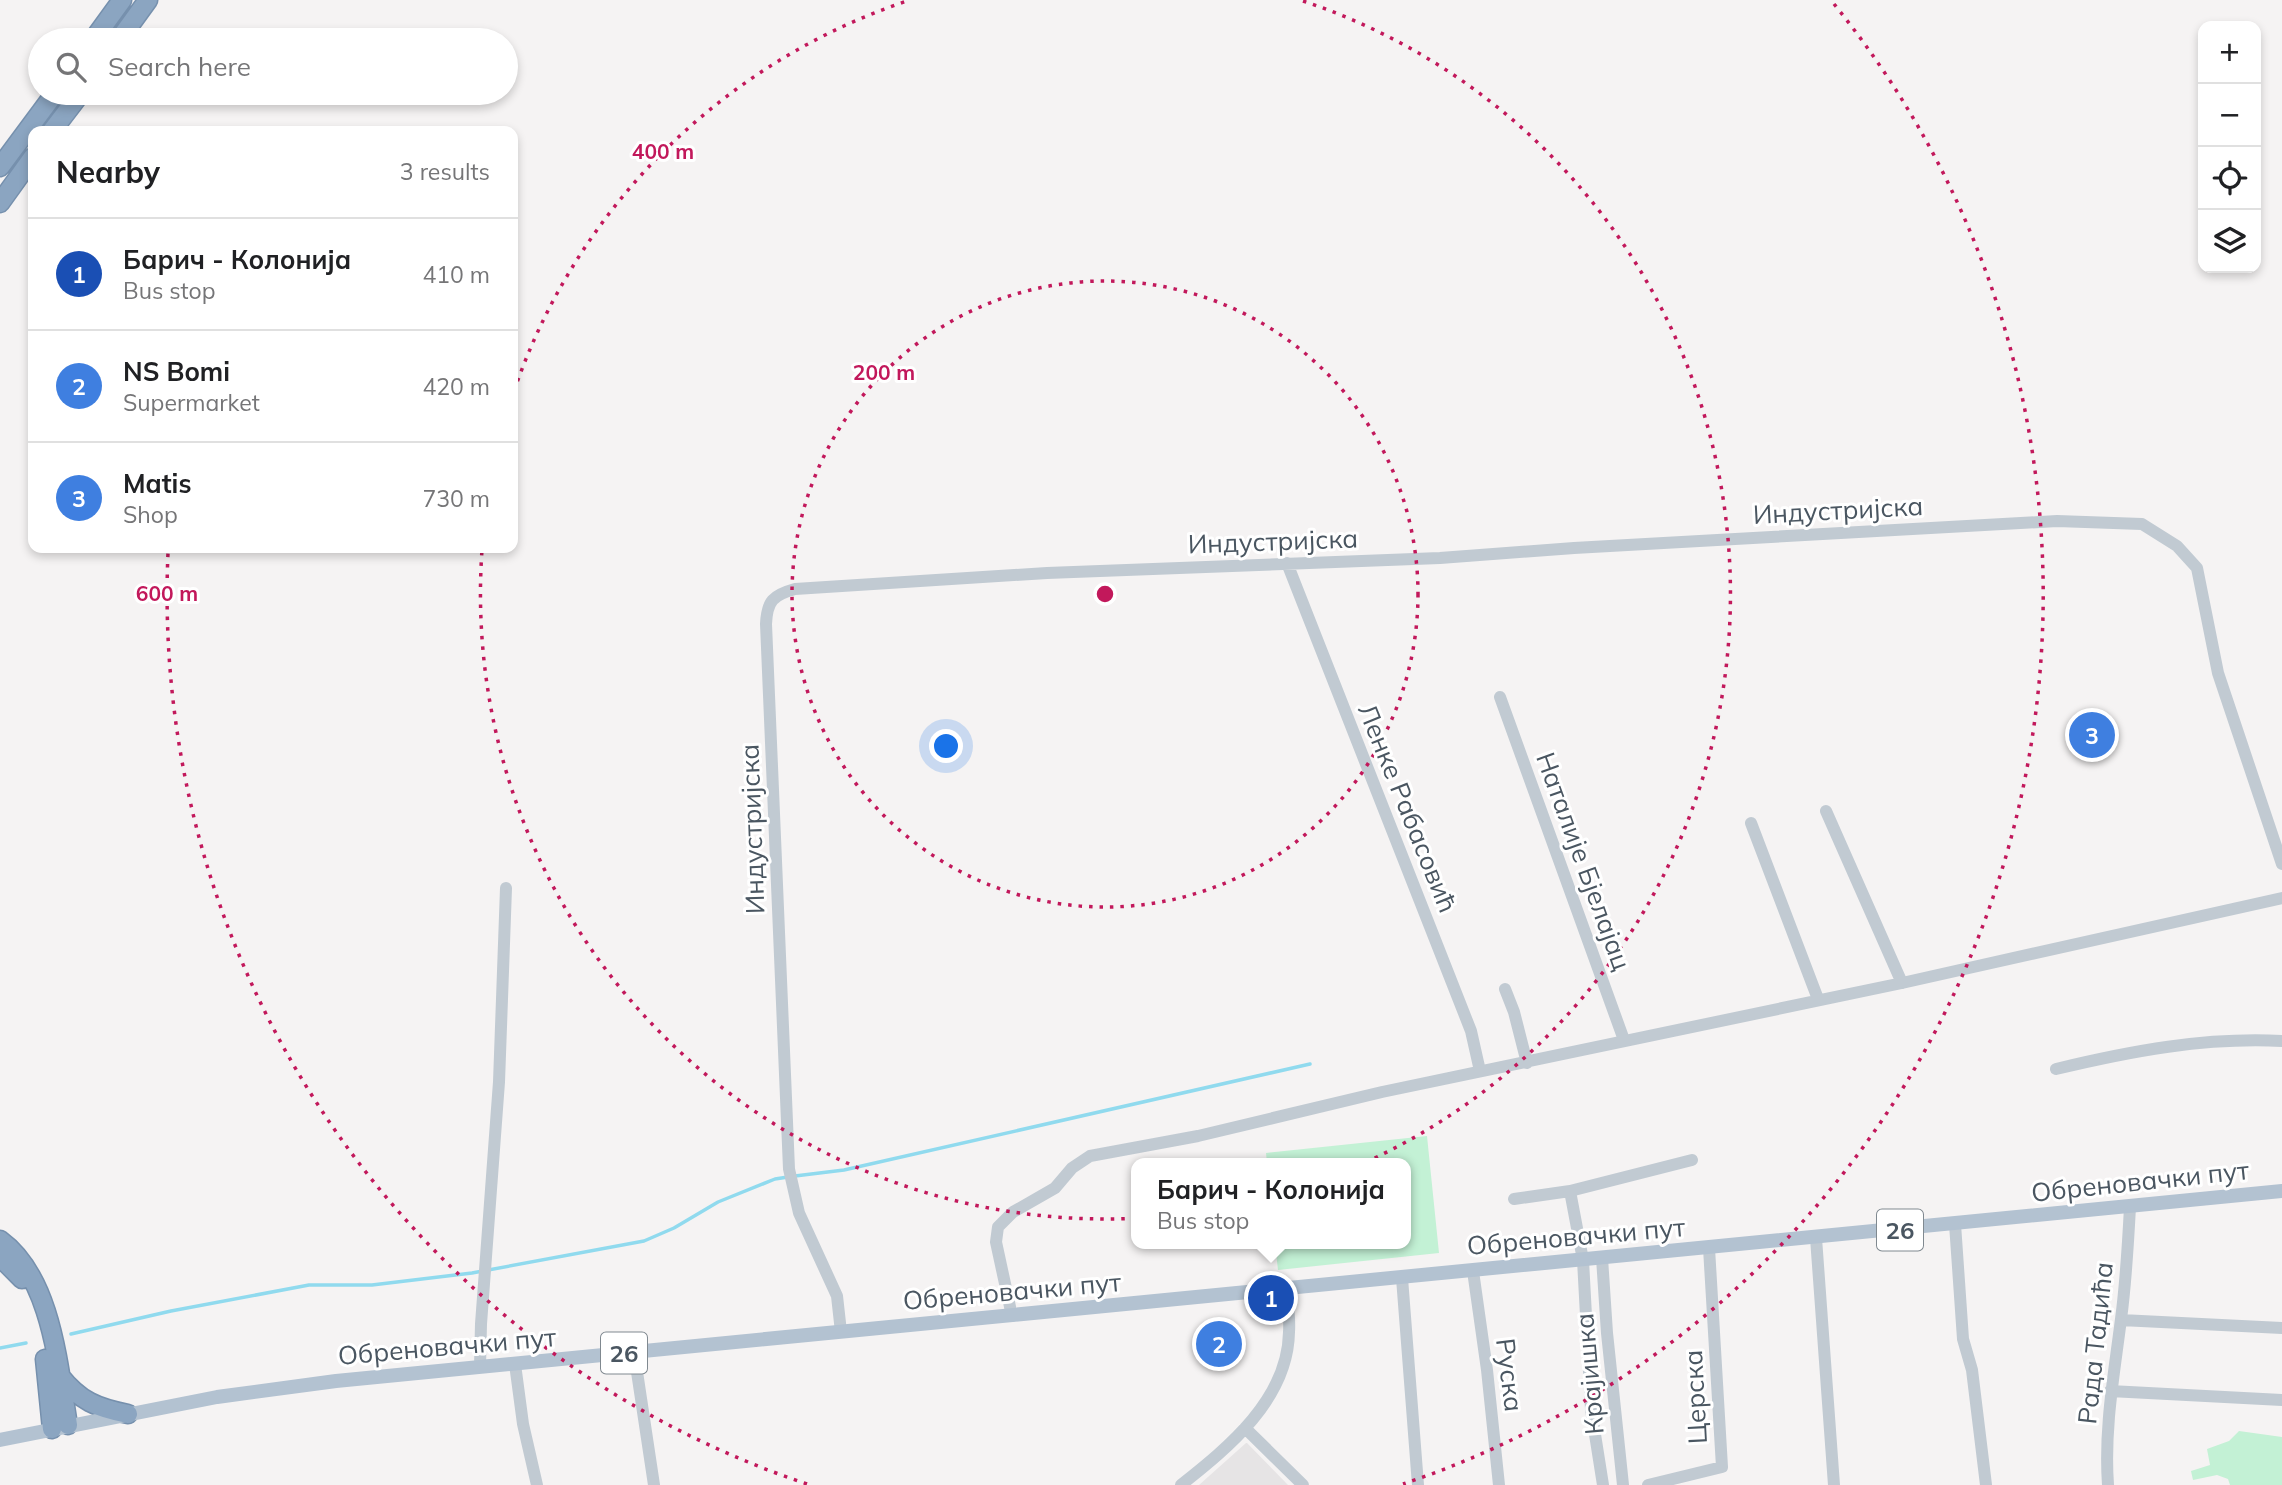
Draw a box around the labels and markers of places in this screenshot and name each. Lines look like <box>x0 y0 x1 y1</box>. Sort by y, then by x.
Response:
centre of rings <box>1093 582 1117 606</box>
pin: 3 <box>2069 709 2115 761</box>
pin: 1 <box>1248 1272 1294 1324</box>
pin: 2 <box>1196 1318 1242 1370</box>

